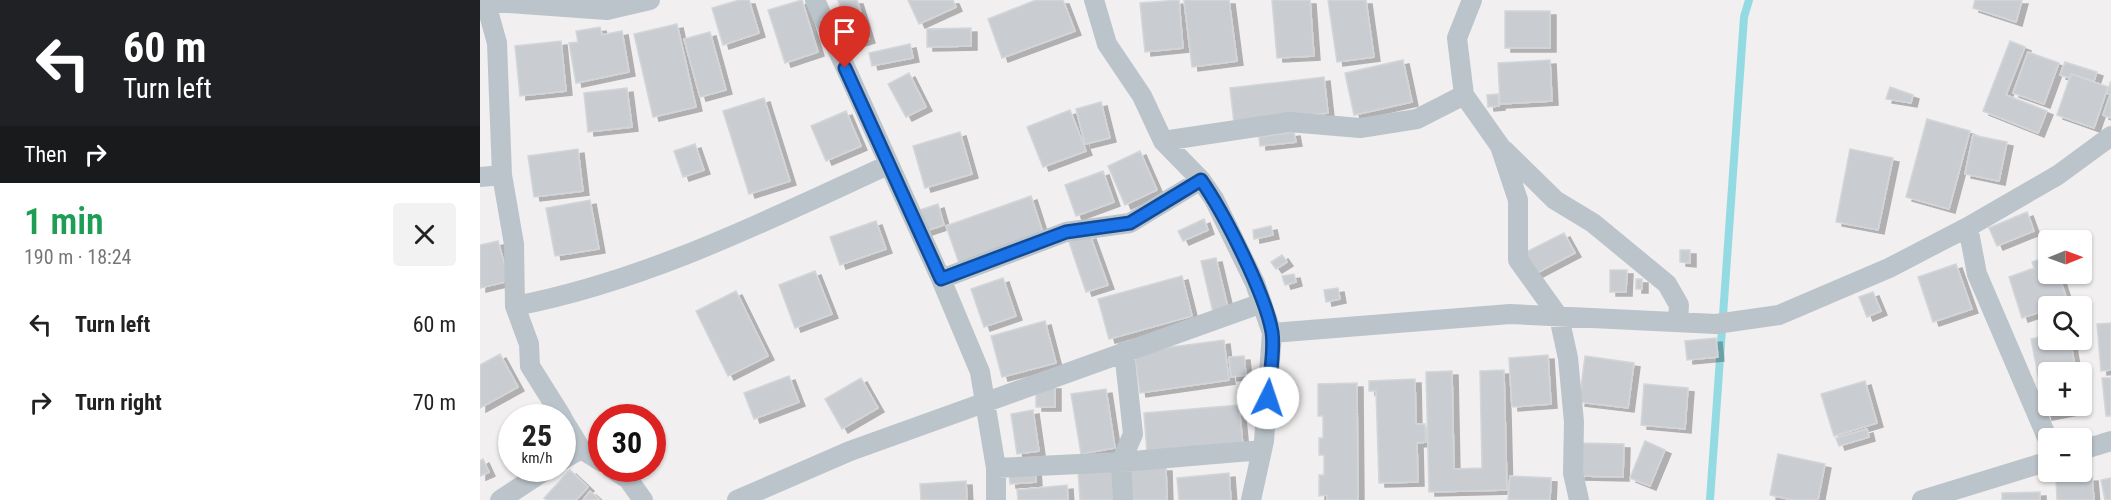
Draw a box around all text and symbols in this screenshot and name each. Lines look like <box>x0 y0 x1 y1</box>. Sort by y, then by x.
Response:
pin <box>819 6 870 68</box>
icon: arrive <box>828 15 861 48</box>
text: 60 m <box>123 23 206 72</box>
icon: left <box>24 24 102 102</box>
text: Turn left <box>123 73 212 105</box>
icon: right <box>79 138 112 171</box>
text: Then <box>24 142 67 167</box>
text: 1 min <box>24 201 104 243</box>
button: close <box>393 203 456 266</box>
north arrow <box>2038 230 2092 284</box>
map controls <box>2038 230 2092 482</box>
text: 190 m · 18:24 <box>24 245 131 269</box>
button: search <box>2038 296 2092 350</box>
icon: left <box>24 308 57 341</box>
text: Turn left <box>75 312 150 337</box>
text: 60 m <box>413 312 456 337</box>
button: + <box>2038 362 2092 416</box>
position arrow <box>1236 366 1300 430</box>
icon: right <box>24 386 57 419</box>
text: Turn right <box>75 390 162 415</box>
text: 70 m <box>413 390 456 415</box>
speed limit sign: 30 <box>588 404 666 482</box>
text: 25 <box>522 418 552 453</box>
button: − <box>2038 428 2092 482</box>
text: km/h <box>522 449 552 467</box>

